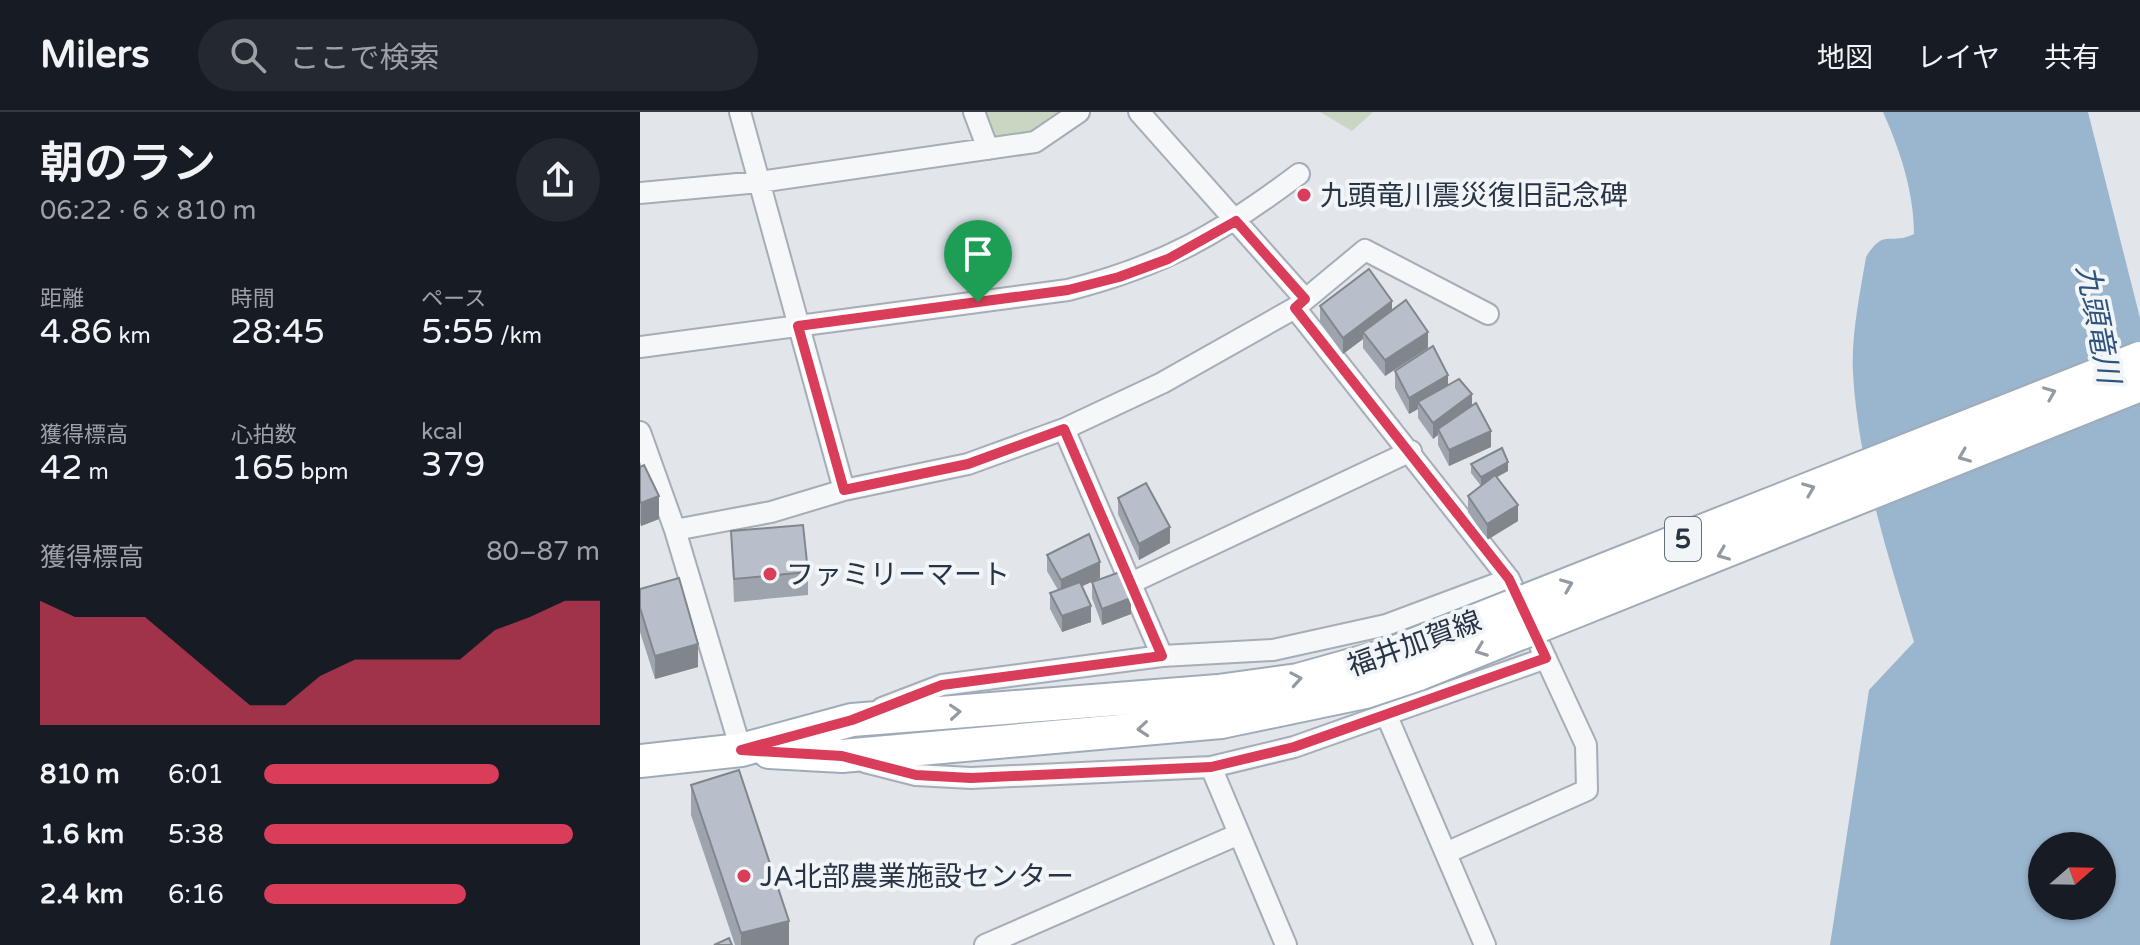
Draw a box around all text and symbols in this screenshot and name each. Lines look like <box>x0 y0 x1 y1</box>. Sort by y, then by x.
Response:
search box <box>198 19 758 91</box>
text: Milers <box>40 32 150 78</box>
icon: search <box>226 33 270 77</box>
text: ここで検索 <box>290 40 440 77</box>
text: 地図 <box>1817 41 1873 75</box>
text: レイヤ <box>1917 41 2000 75</box>
text: 共有 <box>2044 41 2100 75</box>
text: 朝のラン <box>40 138 216 191</box>
button: share <box>516 138 600 222</box>
place label: 九頭竜川震災復旧記念碑 <box>1320 179 1628 213</box>
marker: 九頭竜川震災復旧記念碑 <box>1295 186 1313 204</box>
text: 06:22 · 6 × 810 m <box>40 195 256 226</box>
pin <box>944 220 1012 302</box>
icon: arrive <box>956 232 1000 276</box>
water label: 九頭竜川 <box>2068 262 2128 389</box>
text: 距離 <box>40 286 84 312</box>
text: 時間 <box>231 286 275 312</box>
text: ペース <box>421 286 486 312</box>
text: 4.86 <box>40 312 113 353</box>
text: 28:45 <box>231 312 325 353</box>
text: 5:55 <box>421 312 494 353</box>
text: km <box>113 323 151 349</box>
text: /km <box>494 323 542 349</box>
one-way arrow <box>2042 386 2056 403</box>
text: kcal <box>421 419 463 445</box>
text: 獲得標高 <box>40 422 128 448</box>
text: 心拍数 <box>231 422 297 448</box>
text: 379 <box>421 445 485 486</box>
one-way arrow <box>1958 447 1972 463</box>
text: 42 <box>40 448 83 489</box>
text: 165 <box>231 448 295 489</box>
text: m <box>83 459 109 485</box>
text: bpm <box>295 459 348 485</box>
one-way arrow <box>1801 482 1815 499</box>
road number: 5 <box>1665 517 1701 561</box>
text: 80–87 m <box>486 536 600 567</box>
text: 獲得標高 <box>40 542 144 573</box>
one-way arrow <box>1717 544 1731 560</box>
place label: ファミリーマート <box>786 558 1010 592</box>
marker: ファミリーマート <box>761 565 779 583</box>
one-way arrow <box>1559 578 1573 595</box>
street label: 福井加賀線 <box>1343 604 1486 684</box>
one-way arrow <box>1475 640 1489 657</box>
one-way arrow <box>1289 672 1302 689</box>
one-way arrow <box>949 704 962 721</box>
one-way arrow <box>1136 720 1149 737</box>
text: 810 m <box>40 759 120 790</box>
text: 6:01 <box>168 759 224 790</box>
text: 1.6 km <box>40 819 124 850</box>
text: 5:38 <box>168 819 224 850</box>
north arrow <box>2028 832 2116 920</box>
map controls <box>2028 832 2116 920</box>
place label: JA北部農業施設センター <box>760 860 1074 894</box>
marker: JA北部農業施設センター <box>735 867 753 885</box>
text: 2.4 km <box>40 879 124 910</box>
text: 6:16 <box>168 879 224 910</box>

